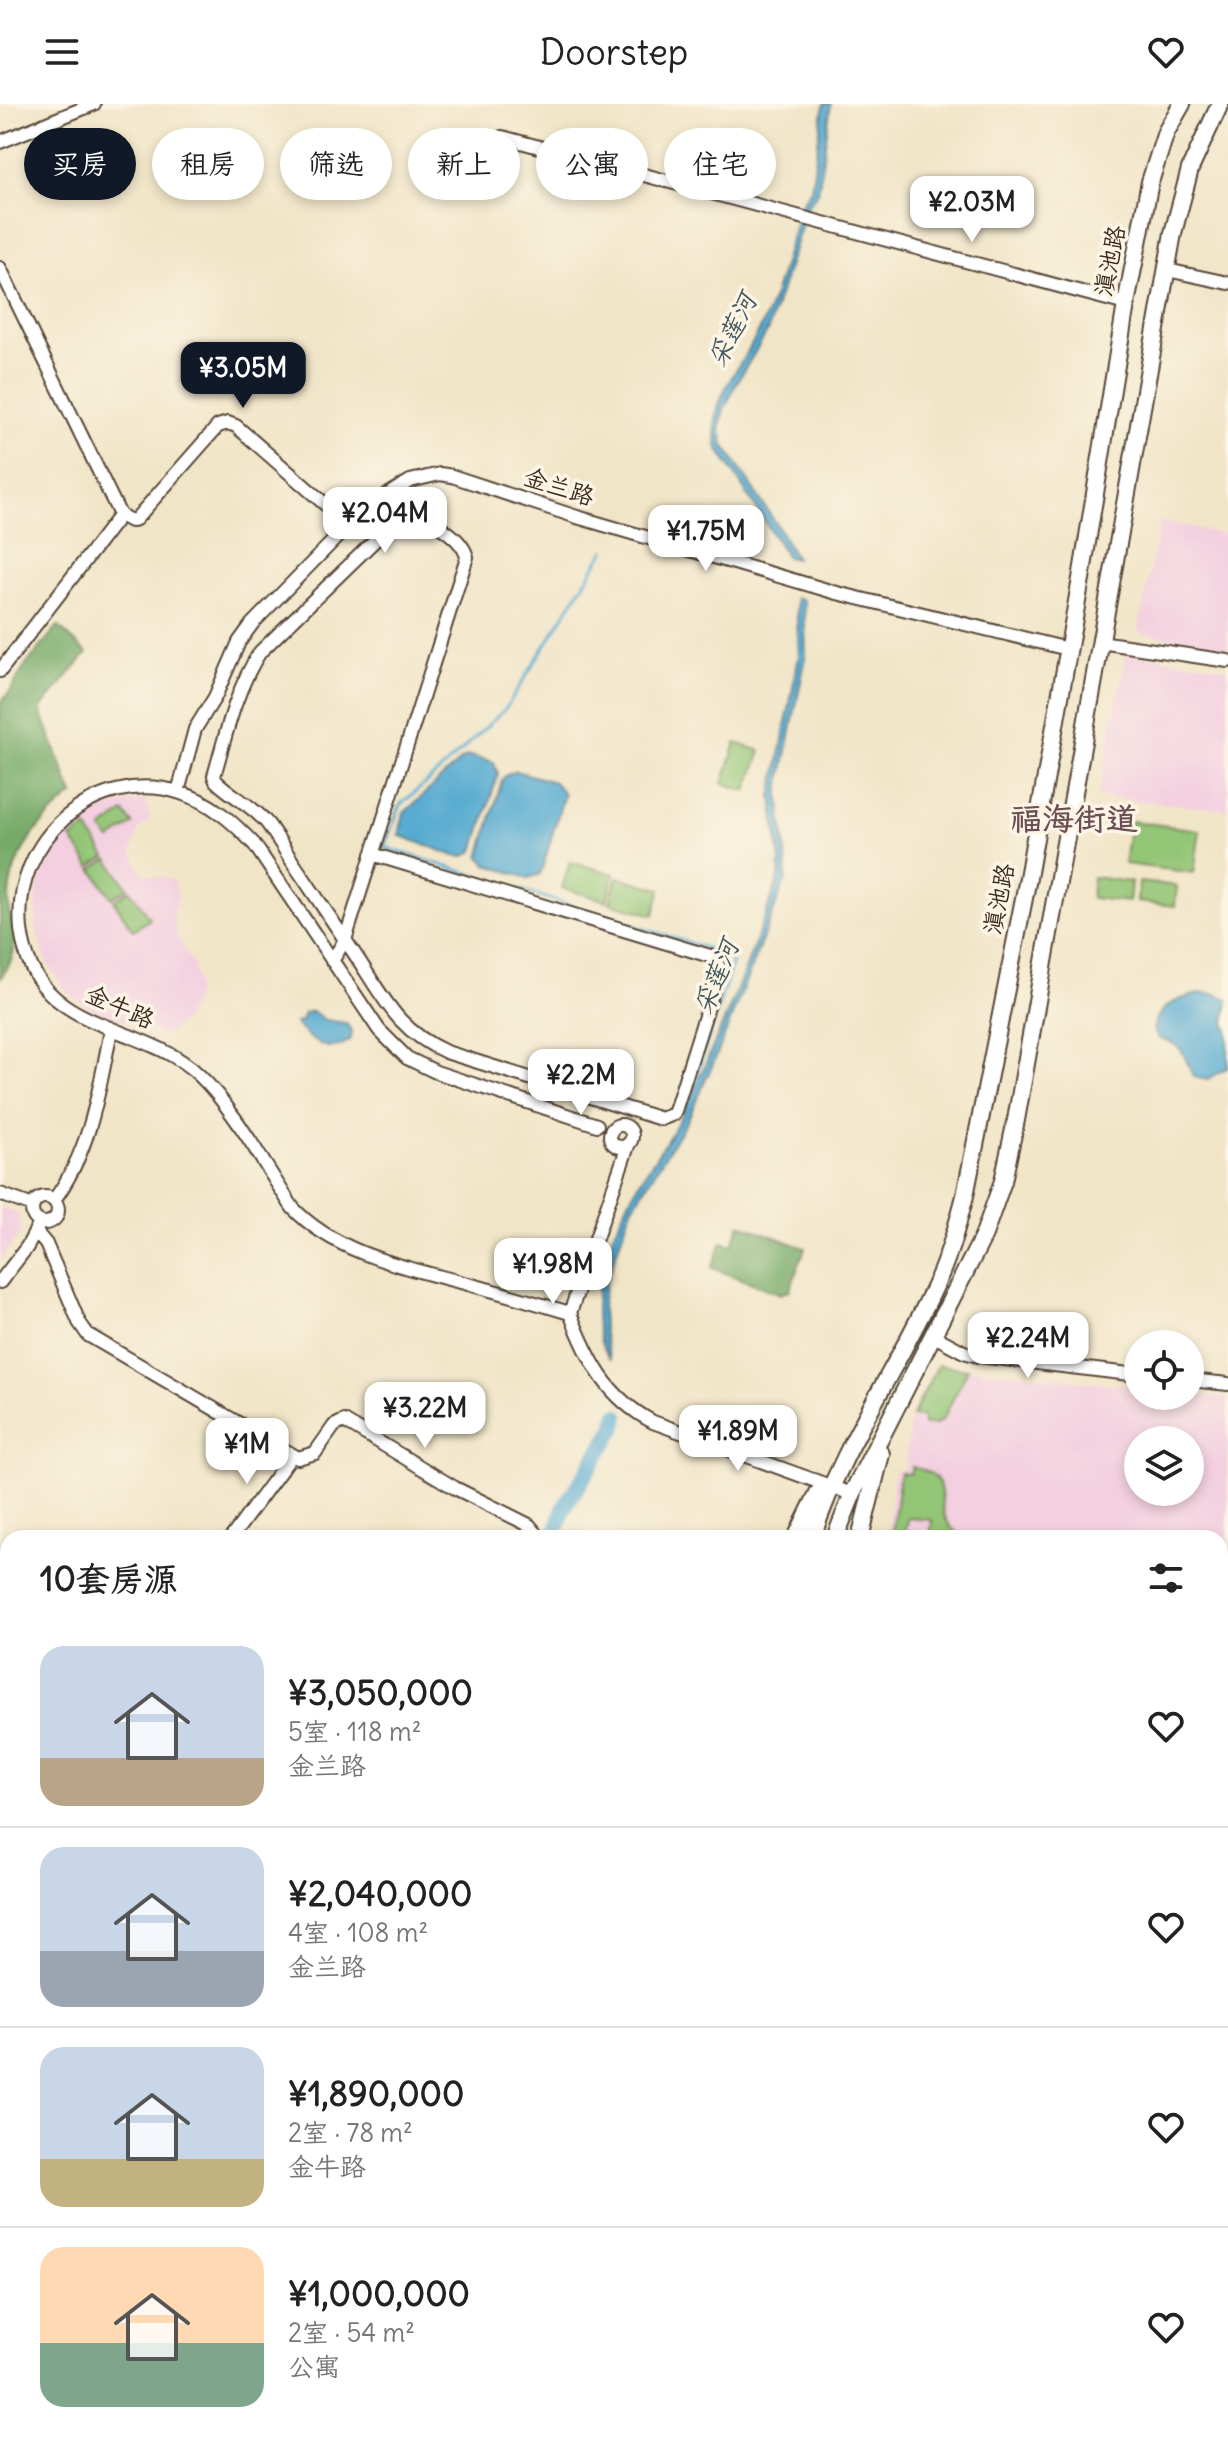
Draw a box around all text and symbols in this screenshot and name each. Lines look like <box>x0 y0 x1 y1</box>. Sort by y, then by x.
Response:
icon: menu <box>40 30 84 74</box>
text: Doorstep <box>540 30 688 75</box>
icon: heart <box>1144 30 1188 74</box>
chip: 买房 <box>24 128 136 200</box>
chip: 租房 <box>152 128 264 200</box>
chip: 筛选 <box>280 128 392 200</box>
chip: 新上 <box>408 128 520 200</box>
chip: 公寓 <box>536 128 648 200</box>
chip: 住宅 <box>664 128 776 200</box>
pin: ¥2.03M <box>907 176 1037 244</box>
text: ¥2.03M <box>928 185 1016 218</box>
street label: 滇池路 <box>1087 223 1131 299</box>
water label: 采莲河 <box>700 284 765 372</box>
pin: ¥3.05M <box>178 342 308 410</box>
text: ¥3.05M <box>199 351 287 384</box>
street label: 金兰路 <box>520 461 598 511</box>
pin: ¥2.04M <box>320 487 450 555</box>
text: ¥2.04M <box>341 496 429 529</box>
pin: ¥1.75M <box>641 505 771 573</box>
text: ¥1.75M <box>666 514 746 547</box>
district label: 福海街道 <box>1010 798 1138 839</box>
street label: 滇池路 <box>976 861 1020 937</box>
water label: 采莲河 <box>686 931 747 1019</box>
street label: 金牛路 <box>81 978 159 1034</box>
pin: ¥2.2M <box>525 1049 637 1117</box>
text: ¥2.2M <box>546 1058 616 1091</box>
pin: ¥1.98M <box>488 1238 618 1306</box>
text: ¥1.98M <box>512 1247 594 1280</box>
pin: ¥2.24M <box>963 1312 1093 1380</box>
text: ¥2.24M <box>986 1321 1070 1354</box>
map controls <box>1124 1330 1204 1506</box>
button: locate <box>1124 1330 1204 1410</box>
pin: ¥3.22M <box>360 1382 490 1450</box>
text: ¥3.22M <box>383 1391 467 1424</box>
pin: ¥1.89M <box>673 1405 803 1473</box>
text: ¥1.89M <box>697 1414 779 1447</box>
pin: ¥1M <box>208 1418 286 1486</box>
button: layers <box>1124 1426 1204 1506</box>
text: ¥1M <box>224 1427 270 1460</box>
icon: filters <box>1144 1556 1188 1600</box>
text: 10套房源 <box>40 1557 178 1600</box>
text: ¥3,050,000 <box>288 1671 473 1714</box>
icon: home <box>104 1678 200 1774</box>
icon: heart <box>1144 1704 1188 1748</box>
text: 5室 · 118 m² <box>288 1715 421 1748</box>
text: 金兰路 <box>288 1749 366 1782</box>
text: ¥2,040,000 <box>288 1872 472 1915</box>
icon: home <box>104 1879 200 1975</box>
icon: heart <box>1144 1905 1188 1949</box>
text: 4室 · 108 m² <box>288 1916 428 1949</box>
text: 金兰路 <box>288 1950 366 1983</box>
text: ¥1,890,000 <box>288 2072 464 2115</box>
icon: home <box>104 2079 200 2175</box>
icon: heart <box>1144 2105 1188 2149</box>
text: 2室 · 78 m² <box>288 2116 413 2149</box>
text: 金牛路 <box>288 2150 366 2183</box>
text: ¥1,000,000 <box>288 2272 470 2315</box>
icon: home <box>104 2279 200 2375</box>
icon: heart <box>1144 2305 1188 2349</box>
text: 2室 · 54 m² <box>288 2316 415 2349</box>
text: 公寓 <box>288 2350 340 2383</box>

